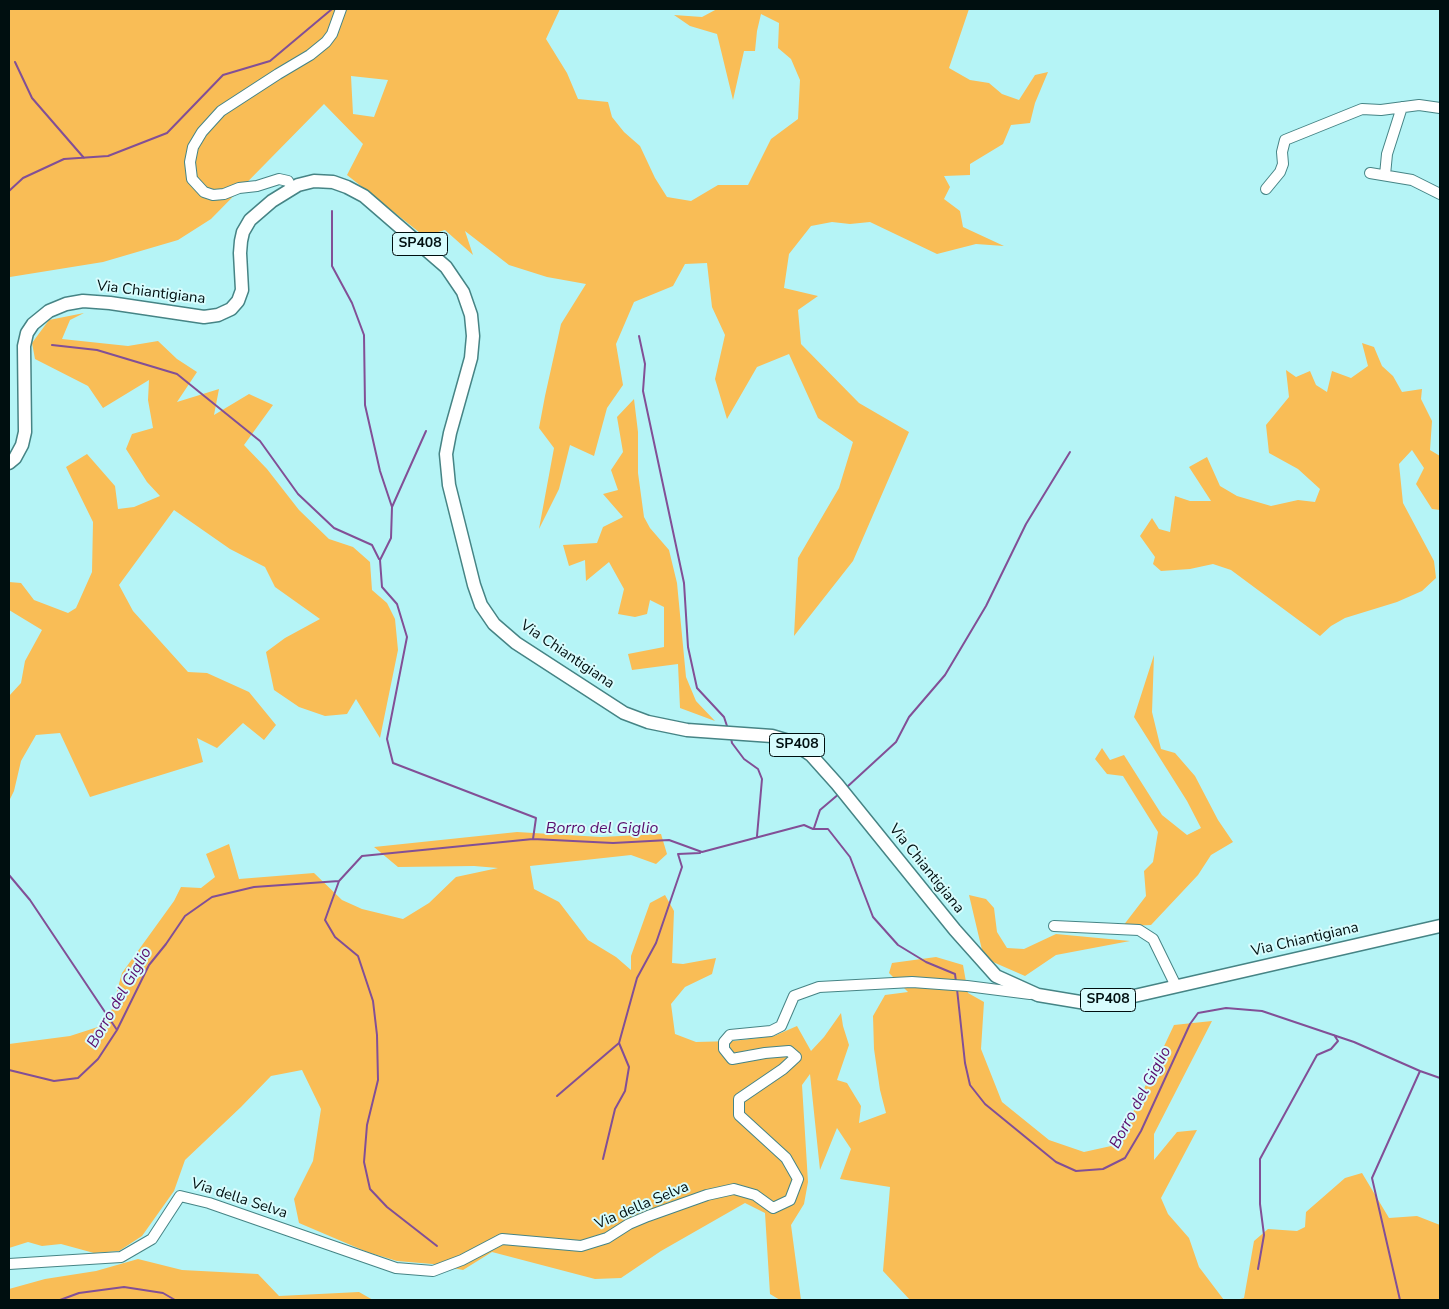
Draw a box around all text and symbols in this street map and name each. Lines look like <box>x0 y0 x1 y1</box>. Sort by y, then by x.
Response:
road number: SP408 <box>392 232 448 255</box>
street label: Via Chiantigiana <box>96 277 206 309</box>
street label: Via Chiantigiana <box>517 617 617 693</box>
road number: SP408 <box>770 734 824 756</box>
water label: Borro del Giglio <box>546 819 658 839</box>
street label: Via Chiantigiana <box>885 821 967 917</box>
street label: Via Chiantigiana <box>1250 919 1360 961</box>
water label: Borro del Giglio <box>83 944 157 1052</box>
road number: SP408 <box>1080 988 1136 1012</box>
water label: Borro del Giglio <box>1106 1044 1176 1152</box>
street label: Via della Selva <box>189 1175 289 1223</box>
street label: Via della Selva <box>592 1178 692 1234</box>

